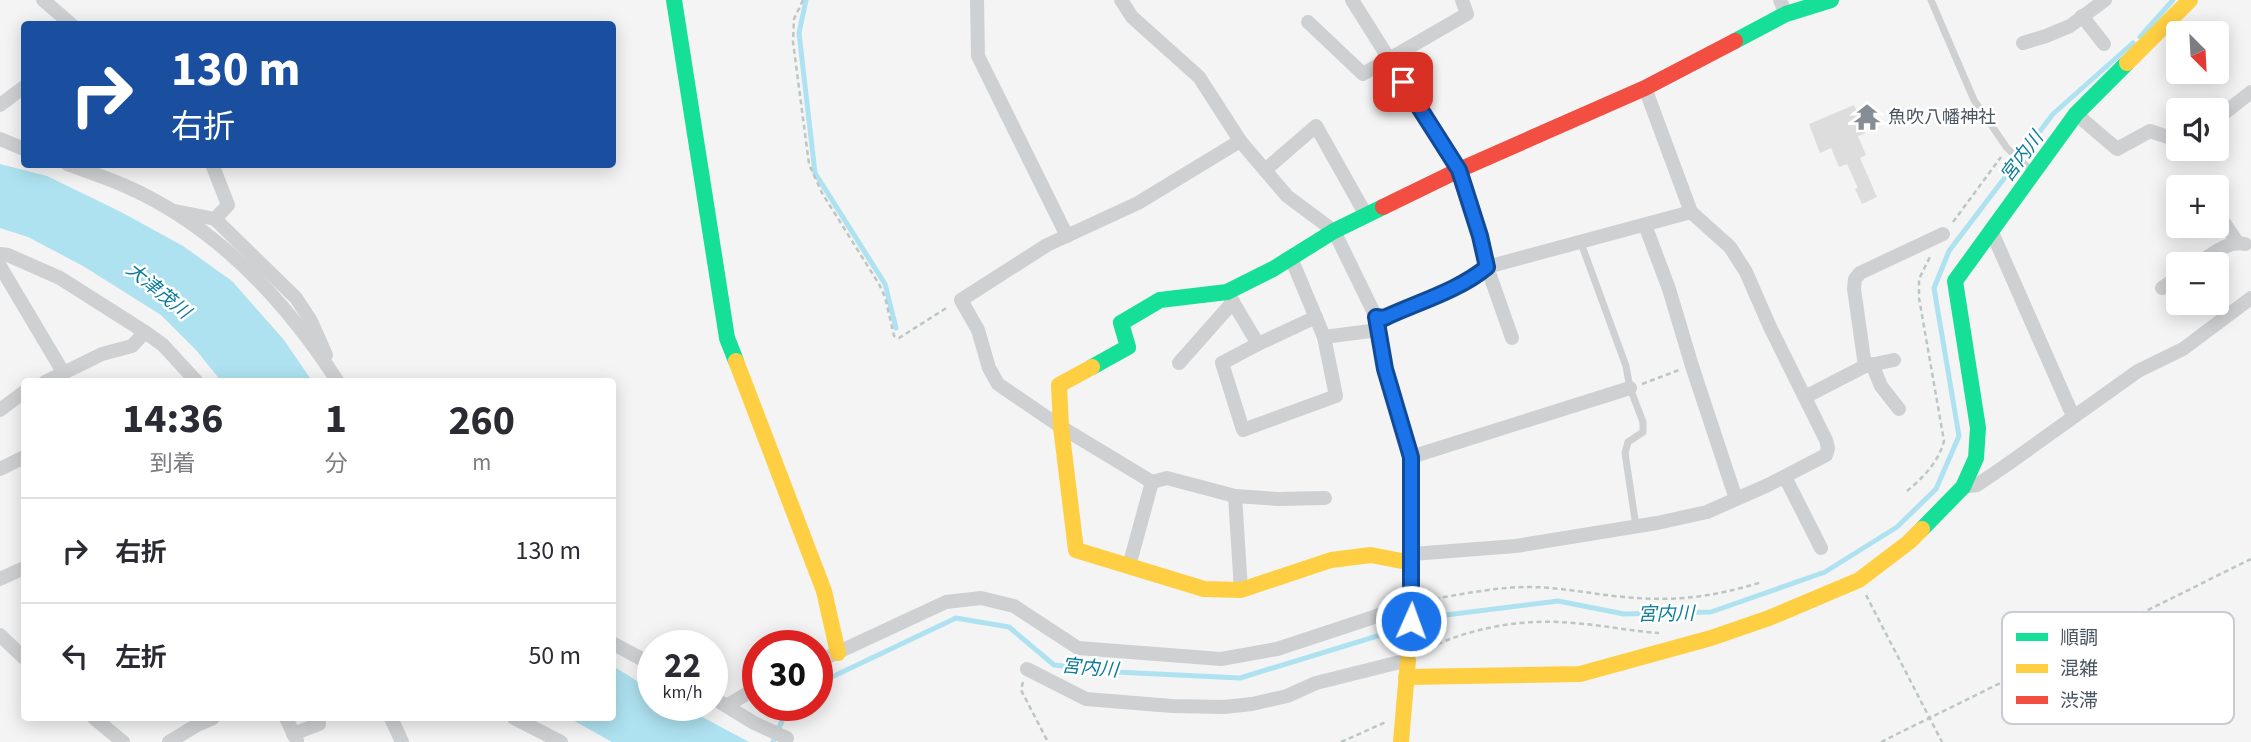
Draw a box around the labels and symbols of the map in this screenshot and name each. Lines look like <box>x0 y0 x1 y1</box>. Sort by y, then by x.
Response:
north arrow <box>2166 21 2230 84</box>
pin <box>1373 52 1433 112</box>
temple icon: 魚吹八幡神社 <box>1852 102 1882 132</box>
place label: 魚吹八幡神社 <box>1888 105 1996 130</box>
water label: 宮内川 <box>1994 124 2051 188</box>
water label: 大津茂川 <box>120 257 198 327</box>
position arrow <box>1374 584 1448 658</box>
water label: 宮内川 <box>1637 600 1697 628</box>
legend <box>2002 612 2234 724</box>
text: 順調 <box>2060 625 2098 652</box>
speed limit sign: 30 <box>742 630 833 721</box>
water label: 宮内川 <box>1060 653 1121 685</box>
text: 混雑 <box>2060 656 2098 683</box>
text: 渋滞 <box>2060 688 2098 715</box>

